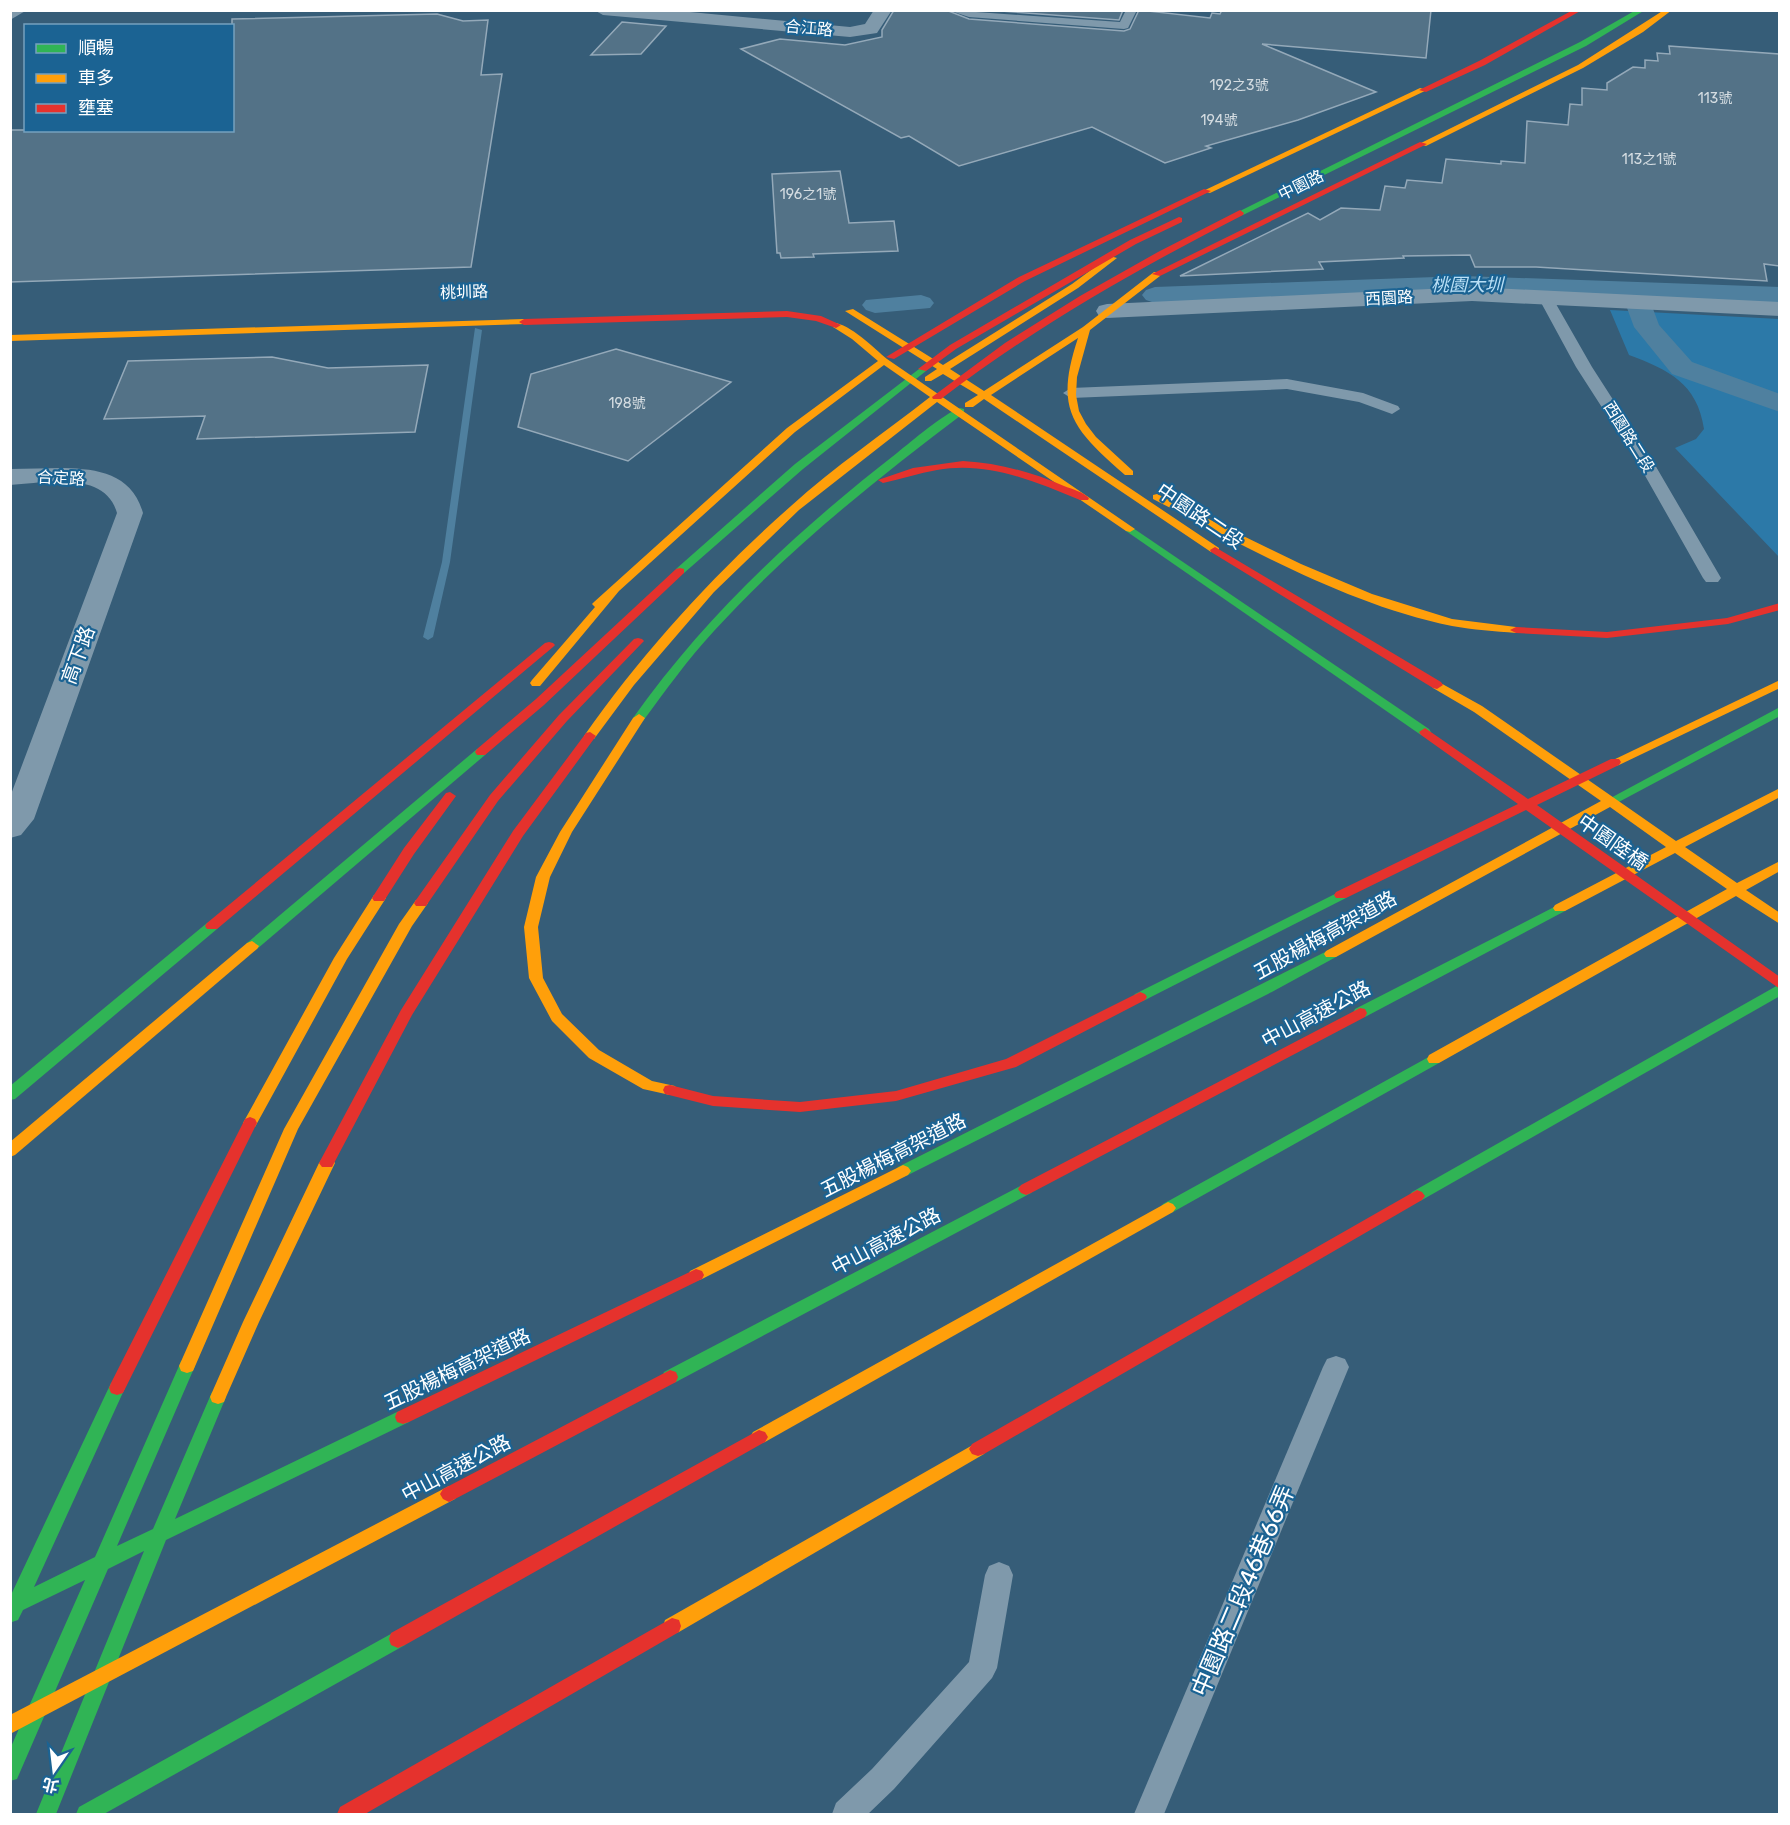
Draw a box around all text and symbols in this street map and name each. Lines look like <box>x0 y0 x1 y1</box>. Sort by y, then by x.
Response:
street label: 合江路 <box>784 16 834 40</box>
legend <box>24 24 234 132</box>
text: 順暢 <box>78 37 114 59</box>
text: 車多 <box>78 67 114 89</box>
house number: 192之3號 <box>1210 77 1268 94</box>
house number: 113號 <box>1698 90 1732 107</box>
text: 壅塞 <box>78 97 114 119</box>
house number: 194號 <box>1201 112 1237 129</box>
house number: 113之1號 <box>1622 151 1676 168</box>
street label: 中園路 <box>1275 166 1327 204</box>
house number: 196之1號 <box>780 186 836 203</box>
water label: 桃園大圳 <box>1431 274 1506 296</box>
street label: 桃圳路 <box>440 282 488 302</box>
street label: 西園路 <box>1365 287 1413 309</box>
house number: 198號 <box>608 395 646 412</box>
street label: 西園路二段 <box>1600 398 1658 476</box>
street label: 合定路 <box>37 467 85 489</box>
street label: 中園路二段 <box>1152 478 1248 554</box>
street label: 高下路 <box>56 623 100 687</box>
street label: 中園陸橋 <box>1573 809 1653 875</box>
street label: 五股楊梅高架道路 <box>1249 886 1401 984</box>
street label: 中山高速公路 <box>1257 975 1375 1053</box>
street label: 五股楊梅高架道路 <box>816 1108 970 1202</box>
street label: 中山高速公路 <box>827 1202 945 1280</box>
street label: 五股楊梅高架道路 <box>380 1323 534 1415</box>
street label: 中山高速公路 <box>397 1429 515 1507</box>
street label: 中園路二段46巷66弄 <box>1186 1481 1300 1701</box>
north arrow <box>24 1741 84 1801</box>
text: 北 <box>40 1774 61 1796</box>

